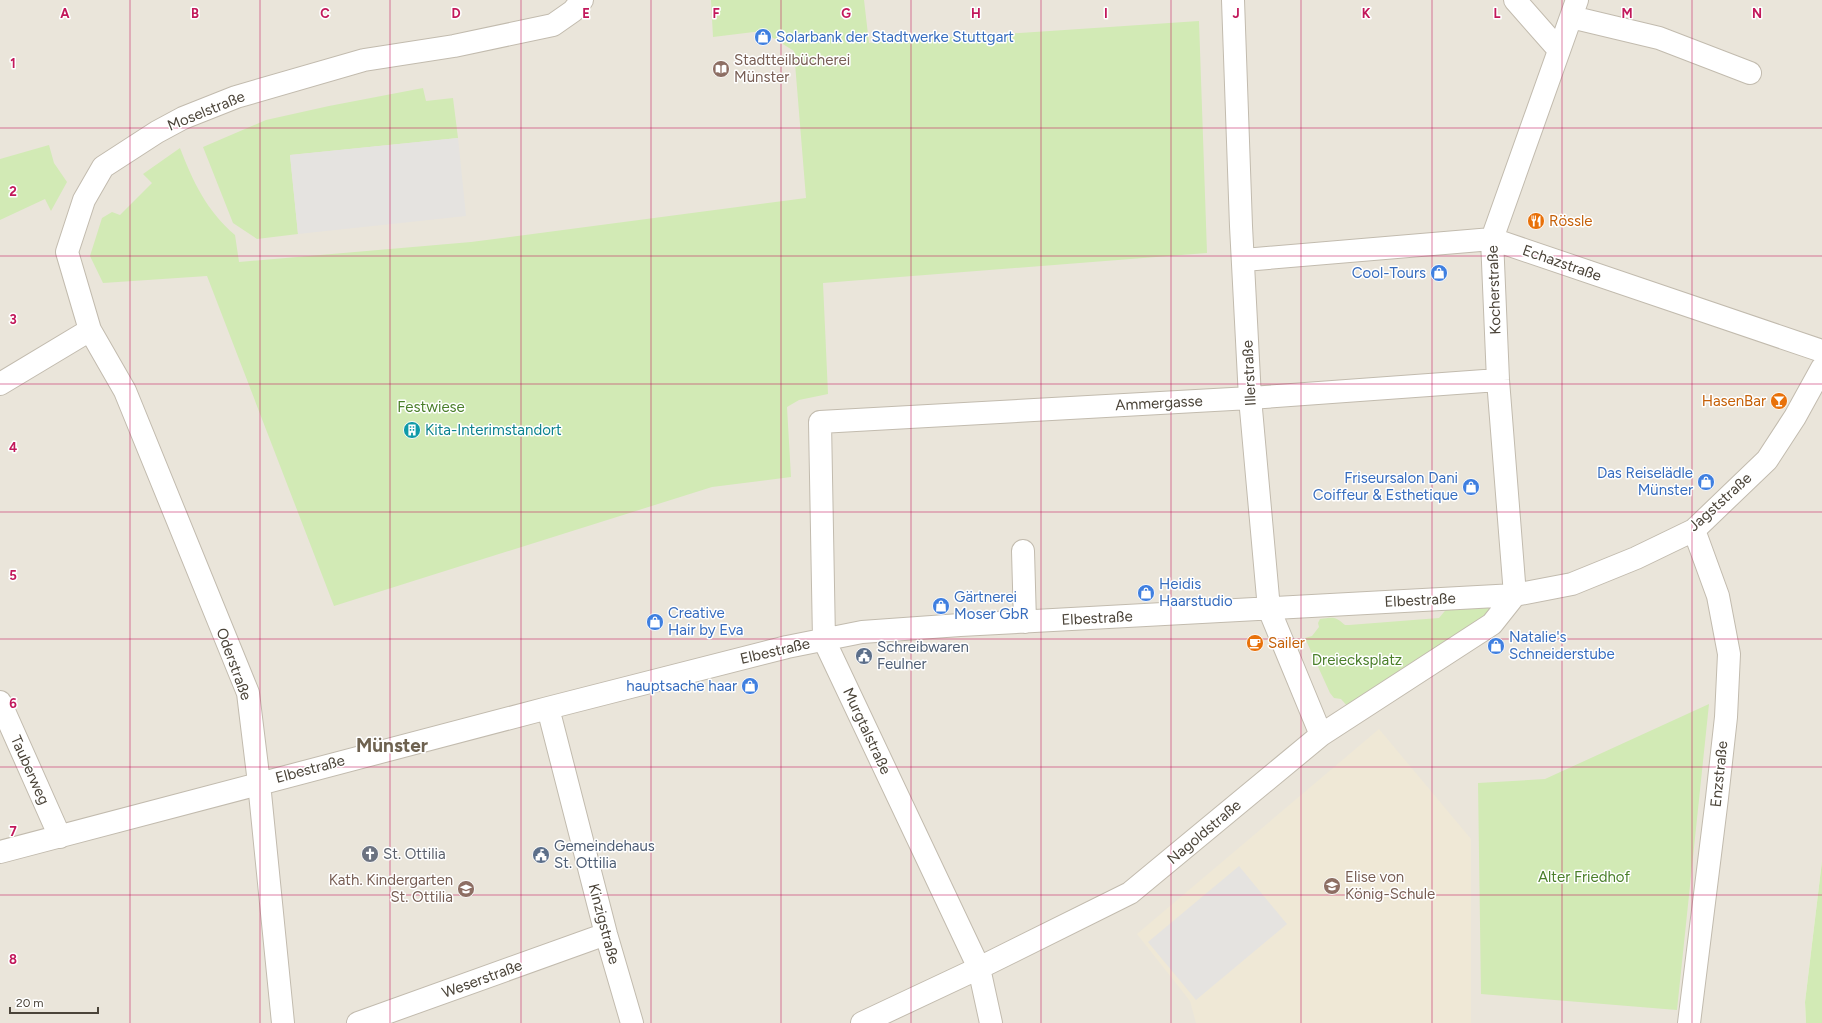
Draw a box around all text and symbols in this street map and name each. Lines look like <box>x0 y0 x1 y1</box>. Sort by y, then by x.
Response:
text: A <box>60 6 70 21</box>
text: B <box>191 6 199 21</box>
text: C <box>320 6 330 21</box>
text: D <box>451 6 461 21</box>
text: E <box>582 6 590 21</box>
text: F <box>712 6 720 21</box>
text: G <box>841 6 851 21</box>
text: H <box>971 6 981 21</box>
text: I <box>1104 6 1108 21</box>
text: J <box>1232 6 1240 21</box>
text: K <box>1362 6 1371 21</box>
text: L <box>1494 6 1501 21</box>
text: M <box>1621 6 1633 21</box>
text: N <box>1752 6 1762 21</box>
shop icon: Solarbank der Stadtwerke Stuttgart <box>753 27 773 47</box>
place label: Solarbank der Stadtwerke Stuttgart <box>776 28 1014 46</box>
place label: Stadtteilbücherei Münster <box>734 51 850 86</box>
text: 1 <box>10 56 16 71</box>
library icon: Stadtteilbücherei Münster <box>711 59 731 79</box>
street label: Moselstraße <box>165 87 247 135</box>
text: 2 <box>9 184 17 199</box>
restaurant icon: Rössle <box>1526 211 1546 231</box>
place label: Rössle <box>1549 212 1593 230</box>
street label: Echazstraße <box>1520 241 1604 285</box>
street label: Kocherstraße <box>1483 245 1505 335</box>
shop icon: Cool-Tours <box>1429 263 1449 283</box>
place label: Cool-Tours <box>1352 264 1426 282</box>
text: 3 <box>9 312 17 327</box>
street label: Illerstraße <box>1238 340 1260 406</box>
bar icon: HasenBar <box>1769 391 1789 411</box>
street label: Ammergasse <box>1115 392 1203 414</box>
place label: HasenBar <box>1702 392 1766 410</box>
park label: Festwiese <box>397 398 465 416</box>
building icon: Kita-Interimstandort <box>402 420 422 440</box>
place label: Kita-Interimstandort <box>425 421 562 439</box>
text: 4 <box>9 440 17 455</box>
place label: Das Reiselädle Münster <box>1597 464 1693 499</box>
place label: Friseursalon Dani Coiffeur & Esthetique <box>1313 469 1458 504</box>
street label: Jagststraße <box>1685 469 1755 535</box>
shop icon: Das Reiselädle Münster <box>1696 472 1716 492</box>
shop icon: Friseursalon Dani Coiffeur & Esthetique <box>1461 477 1481 497</box>
text: 5 <box>9 568 17 583</box>
place label: Heidis Haarstudio <box>1159 575 1233 610</box>
shop icon: Heidis Haarstudio <box>1136 583 1156 603</box>
place label: Gärtnerei Moser GbR <box>954 588 1029 623</box>
street label: Elbestraße <box>1384 589 1456 611</box>
shop icon: Gärtnerei Moser GbR <box>931 596 951 616</box>
place label: Creative Hair by Eva <box>668 604 744 639</box>
street label: Elbestraße <box>1061 607 1133 629</box>
shop icon: Creative Hair by Eva <box>645 612 665 632</box>
street label: Oderstraße <box>213 625 255 703</box>
place label: Natalie's Schneiderstube <box>1509 628 1615 663</box>
cafe icon: Sailer <box>1245 633 1265 653</box>
street label: Elbestraße <box>738 634 812 668</box>
place label: Sailer <box>1268 634 1305 652</box>
shop icon: Natalie's Schneiderstube <box>1486 636 1506 656</box>
place label: Schreibwaren Feulner <box>877 638 969 673</box>
public building icon: Schreibwaren Feulner <box>854 646 874 666</box>
park label: Dreiecksplatz <box>1312 651 1402 669</box>
shop icon: hauptsache haar <box>740 676 760 696</box>
place label: hauptsache haar <box>626 677 737 695</box>
street label: Murgtalstraße <box>839 685 895 777</box>
text: 6 <box>9 696 17 711</box>
street label: Tauberweg <box>7 733 53 807</box>
district label: Münster <box>356 734 428 757</box>
street label: Enzstraße <box>1707 740 1731 808</box>
street label: Elbestraße <box>273 751 347 787</box>
street label: Nagoldstraße <box>1163 796 1245 868</box>
text: 7 <box>9 824 17 839</box>
place label: Gemeindehaus St. Ottilia <box>554 837 655 872</box>
church icon: St. Ottilia <box>360 844 380 864</box>
place label: St. Ottilia <box>383 845 446 863</box>
public building icon: Gemeindehaus St. Ottilia <box>531 845 551 865</box>
place label: Elise von König-Schule <box>1345 868 1435 903</box>
park label: Alter Friedhof <box>1538 868 1631 886</box>
place label: Kath. Kindergarten St. Ottilia <box>329 871 453 906</box>
school or university icon: Elise von König-Schule <box>1322 876 1342 896</box>
school or university icon: Kath. Kindergarten St. Ottilia <box>456 879 476 899</box>
street label: Kinzigstraße <box>585 882 623 966</box>
text: 8 <box>9 952 17 967</box>
street label: Weserstraße <box>439 956 525 1002</box>
scale bar <box>10 989 98 1015</box>
text: 20 m <box>16 996 44 1010</box>

